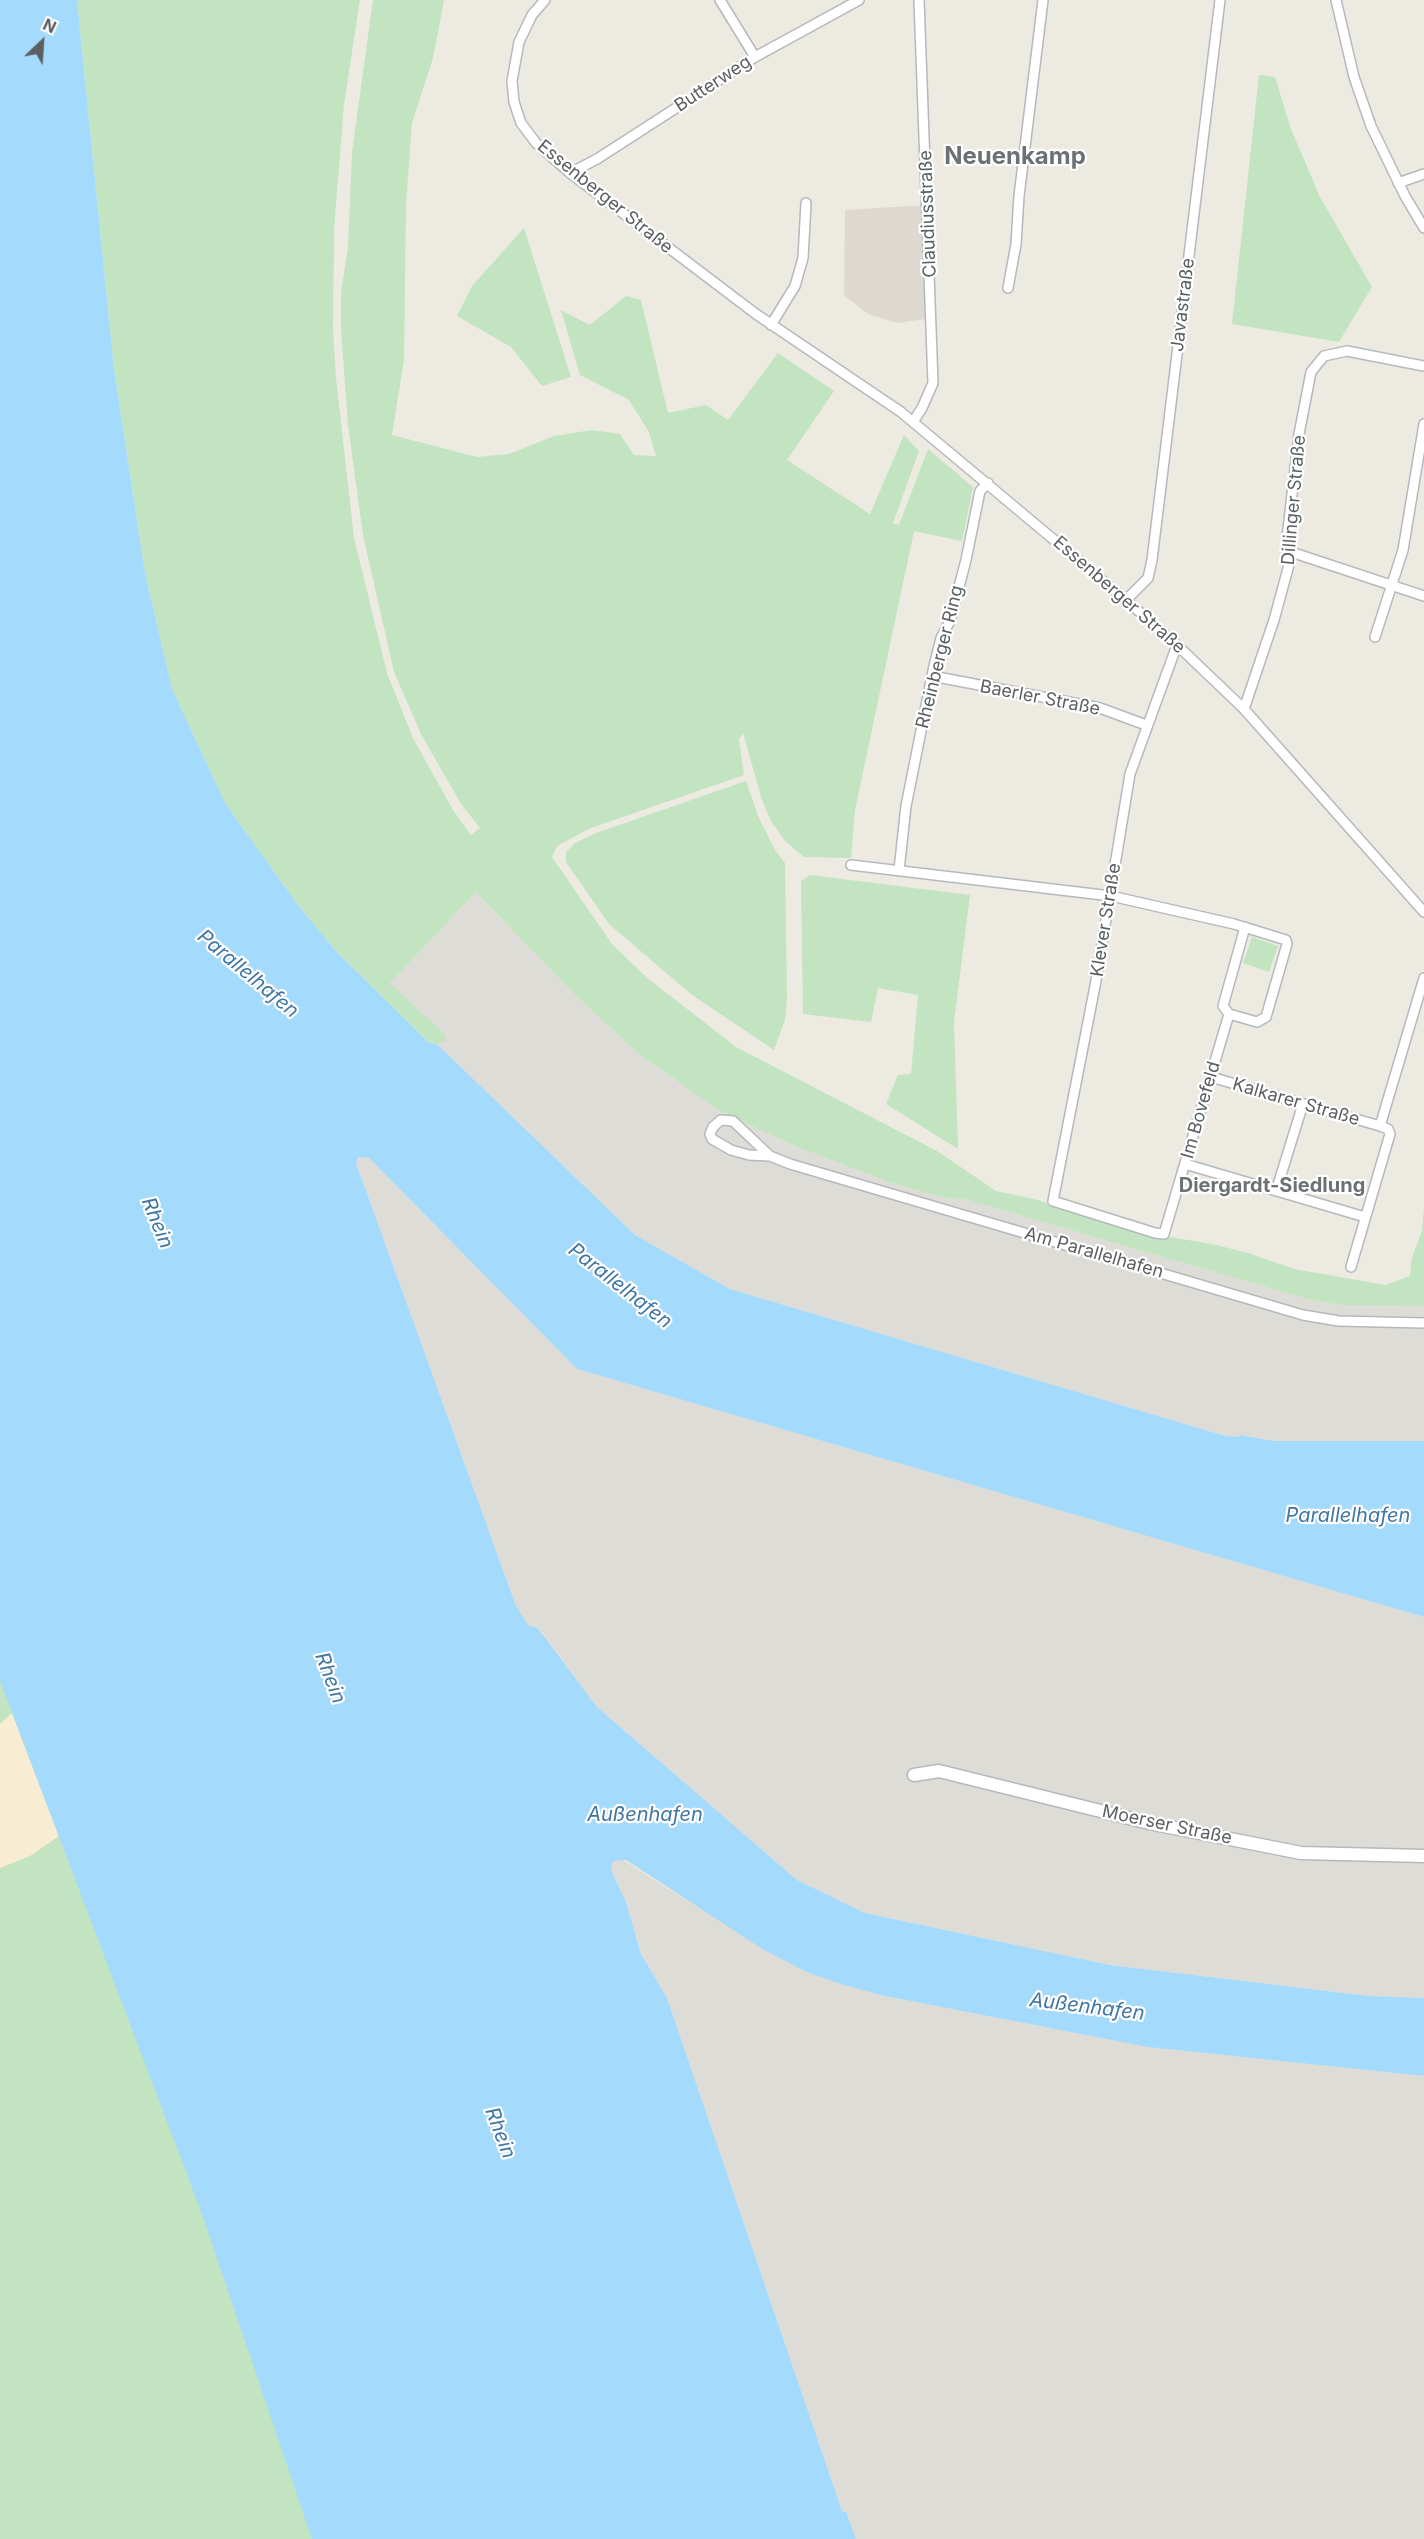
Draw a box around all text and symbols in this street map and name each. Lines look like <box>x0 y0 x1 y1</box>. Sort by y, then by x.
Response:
north arrow <box>12 12 72 72</box>
text: N <box>40 14 59 37</box>
street label: Butterweg <box>671 51 755 117</box>
street label: Essenberger Straße <box>533 136 677 258</box>
district label: Neuenkamp <box>944 143 1086 171</box>
street label: Claudiusstraße <box>915 150 941 278</box>
street label: Javastraße <box>1167 257 1199 353</box>
street label: Dillinger Straße <box>1278 434 1310 566</box>
street label: Essenberger Straße <box>1048 532 1190 658</box>
street label: Rheinberger Ring <box>912 583 968 731</box>
street label: Baerler Straße <box>978 676 1102 720</box>
street label: Klever Straße <box>1086 862 1126 978</box>
water label: Parallelhafen <box>192 925 304 1023</box>
street label: Im Bovefeld <box>1177 1059 1225 1161</box>
street label: Kalkarer Straße <box>1230 1074 1362 1130</box>
district label: Diergardt-Siedlung <box>1179 1174 1365 1198</box>
water label: Rhein <box>136 1194 178 1252</box>
street label: Am Parallelhafen <box>1022 1223 1166 1283</box>
water label: Parallelhafen <box>563 1238 677 1334</box>
water label: Parallelhafen <box>1286 1504 1410 1528</box>
water label: Rhein <box>309 1649 351 1707</box>
street label: Moerser Straße <box>1100 1801 1234 1849</box>
water label: Außenhafen <box>587 1803 703 1827</box>
water label: Außenhafen <box>1028 1988 1146 2026</box>
water label: Rhein <box>479 2104 521 2162</box>

